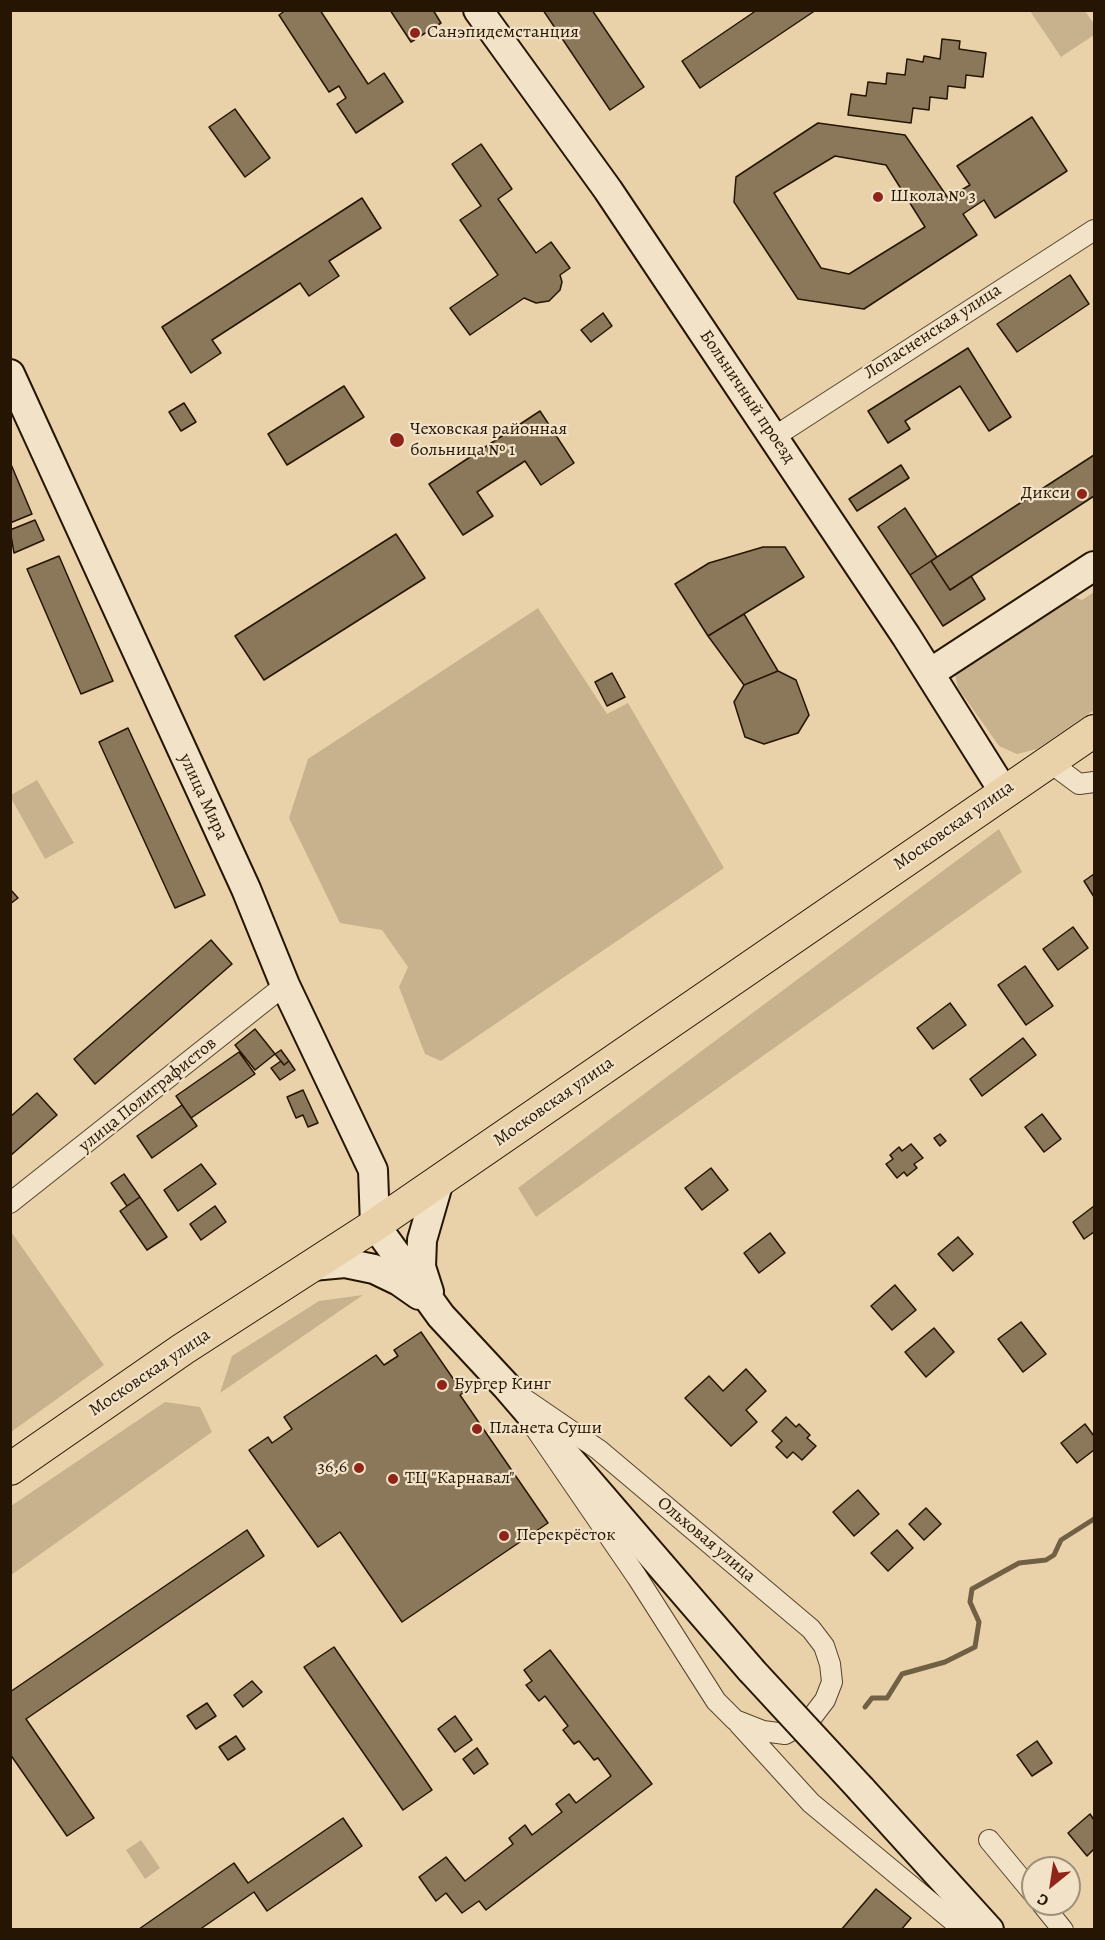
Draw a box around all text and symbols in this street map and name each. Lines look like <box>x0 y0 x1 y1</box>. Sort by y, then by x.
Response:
place label: Санэпидемстанция <box>427 22 579 44</box>
marker: Санэпидемстанция <box>408 26 422 40</box>
place label: Школа № 3 <box>890 186 976 208</box>
marker: Школа № 3 <box>871 190 885 204</box>
street label: Лопасненская улица <box>860 280 1006 384</box>
street label: Больничный проезд <box>694 326 800 468</box>
place label: Чеховская районная больница № 1 <box>410 419 567 462</box>
marker: Чеховская районная больница № 1 <box>388 431 406 449</box>
place label: Дикси <box>1021 483 1070 505</box>
marker: Дикси <box>1075 487 1089 501</box>
street label: улица Мира <box>174 750 232 844</box>
street label: Московская улица <box>890 777 1018 875</box>
street label: улица Полиграфистов <box>75 1033 221 1157</box>
street label: Московская улица <box>490 1053 618 1151</box>
street label: Московская улица <box>85 1324 215 1422</box>
place label: Бургер Кинг <box>454 1374 551 1396</box>
marker: Бургер Кинг <box>435 1378 449 1392</box>
place label: Планета Суши <box>489 1418 602 1440</box>
marker: Планета Суши <box>470 1422 484 1436</box>
place label: 36,6 <box>318 1457 347 1479</box>
marker: 36,6 <box>352 1461 366 1475</box>
place label: ТЦ "Карнавал" <box>405 1468 515 1490</box>
marker: ТЦ "Карнавал" <box>386 1472 400 1486</box>
street label: Ольховая улица <box>652 1493 760 1587</box>
place label: Перекрёсток <box>516 1525 616 1547</box>
marker: Перекрёсток <box>497 1529 511 1543</box>
north arrow <box>1021 1856 1081 1916</box>
text: С <box>1033 1888 1053 1912</box>

